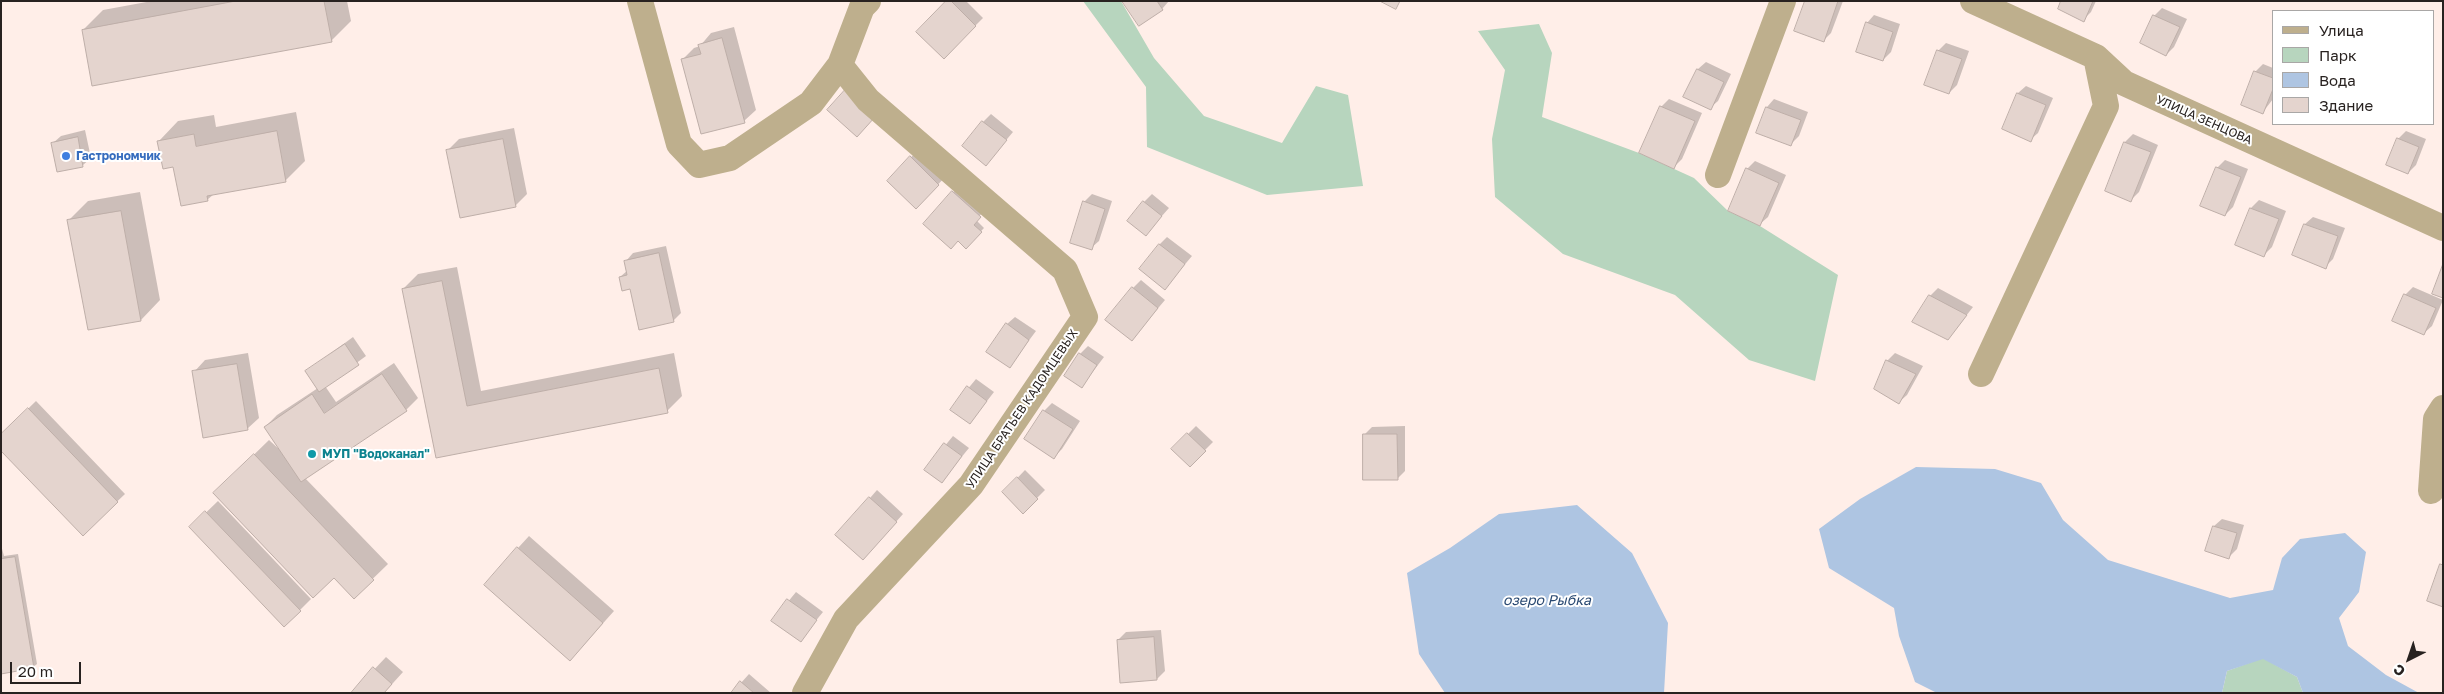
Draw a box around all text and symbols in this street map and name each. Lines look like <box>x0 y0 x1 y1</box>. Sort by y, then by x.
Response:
legend <box>2272 10 2434 125</box>
text: Улица <box>2319 21 2364 39</box>
text: Парк <box>2319 46 2357 64</box>
text: Вода <box>2319 71 2356 89</box>
street label: УЛИЦА ЗЕНЦОВА <box>2154 92 2254 148</box>
text: Здание <box>2319 96 2373 114</box>
place label: Гастрономчик <box>76 149 161 163</box>
marker: Гастрономчик <box>60 150 72 162</box>
street label: УЛИЦА БРАТЬЕВ КАДОМЦЕВЫХ <box>963 327 1081 491</box>
place label: МУП "Водоканал" <box>322 447 430 461</box>
marker: МУП "Водоканал" <box>306 448 318 460</box>
water label: озеро Рыбка <box>1503 593 1591 609</box>
north arrow <box>2384 634 2434 684</box>
scale bar <box>12 652 84 684</box>
text: С <box>2390 661 2408 680</box>
text: 20 m <box>18 662 53 680</box>

